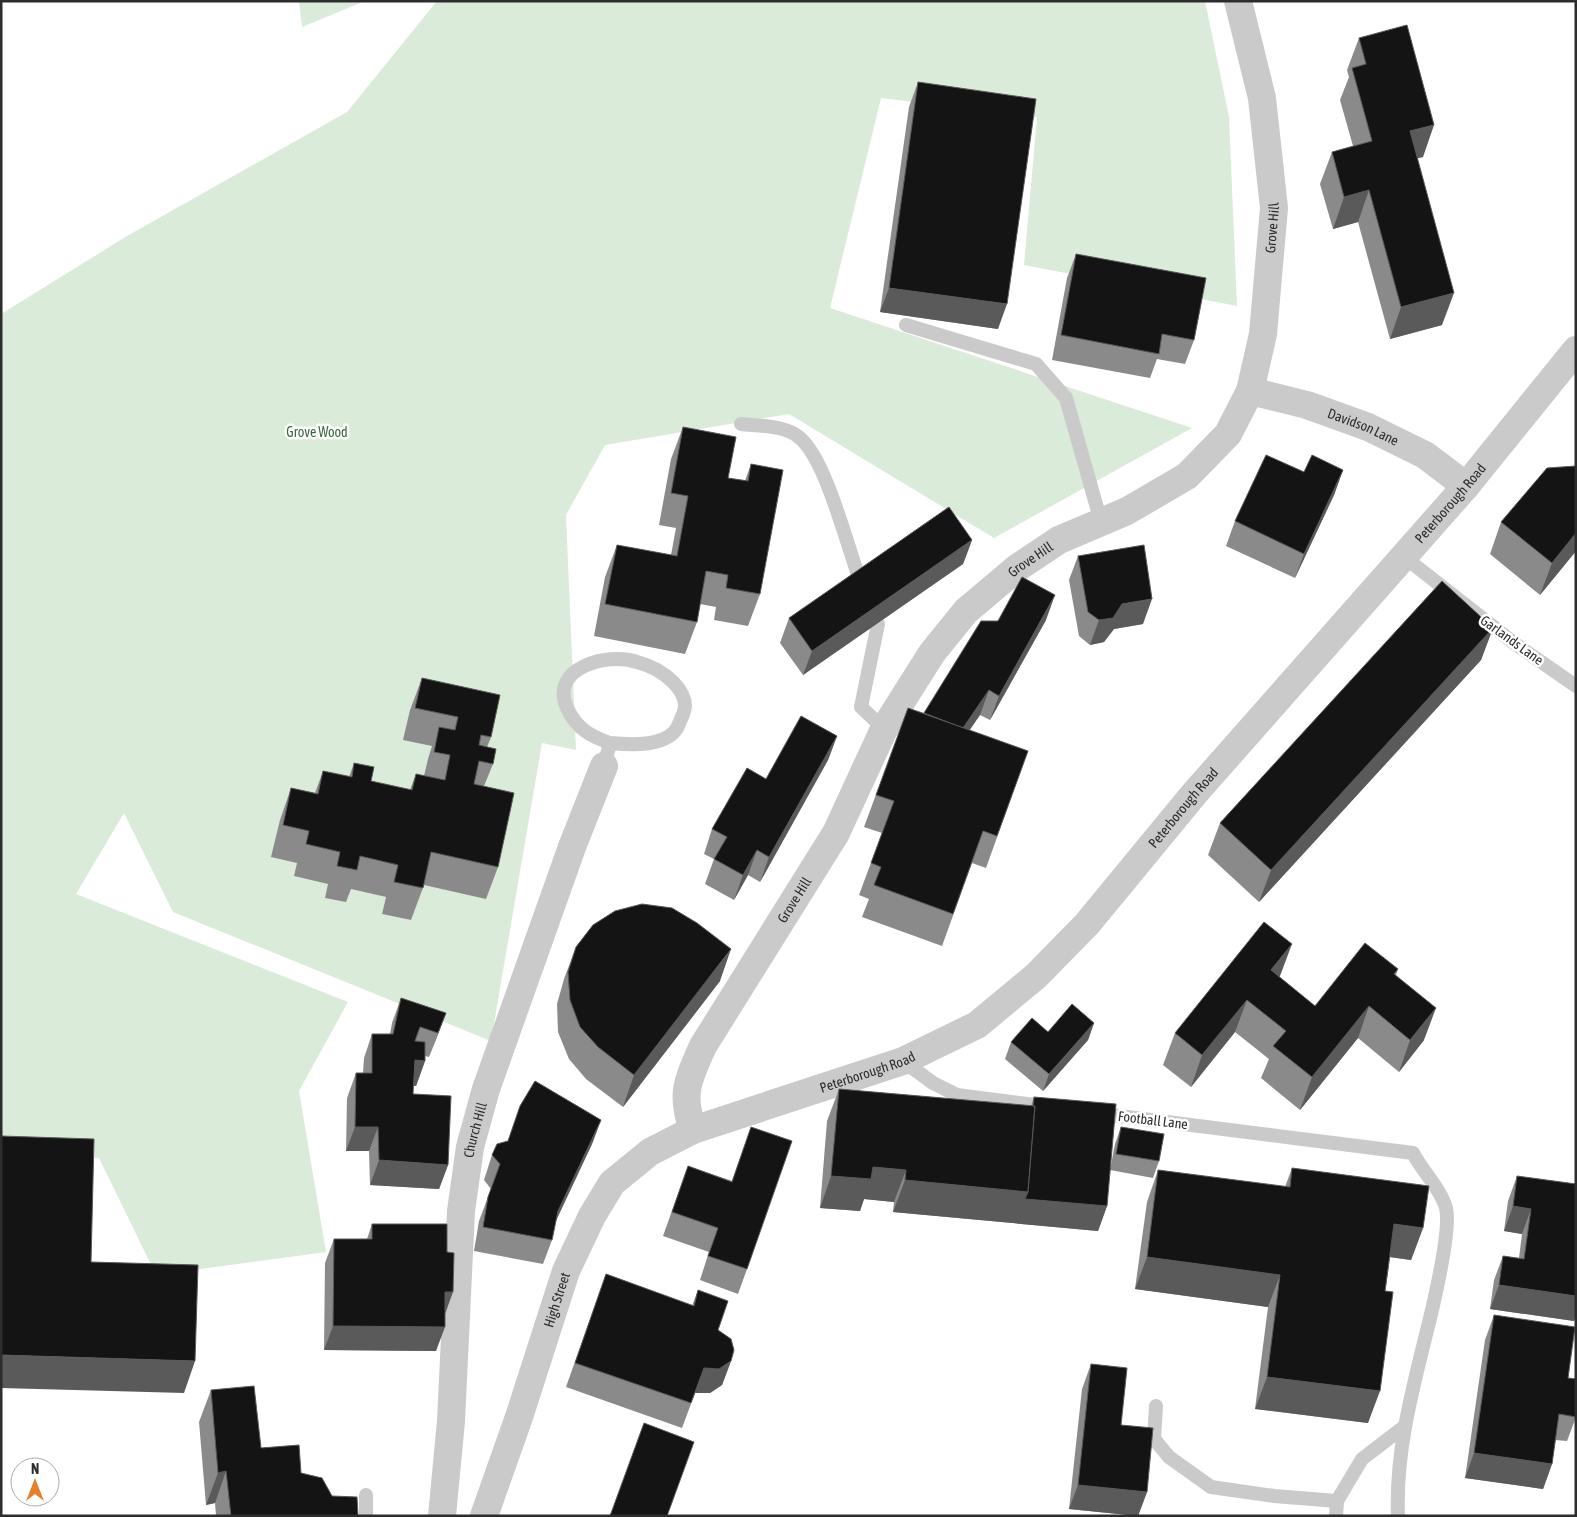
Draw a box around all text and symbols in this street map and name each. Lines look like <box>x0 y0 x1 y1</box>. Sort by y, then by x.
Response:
street label: Grove Hill <box>1262 201 1282 254</box>
street label: Davidson Lane <box>1326 405 1401 449</box>
park label: Grove Wood <box>286 424 348 440</box>
street label: Peterborough Road <box>1412 460 1489 546</box>
street label: Grove Hill <box>1005 538 1056 580</box>
street label: Garlands Lane <box>1478 612 1546 668</box>
street label: Peterborough Road <box>1145 764 1221 851</box>
street label: Grove Hill <box>774 874 815 926</box>
street label: Peterborough Road <box>818 1048 918 1096</box>
street label: Church Hill <box>461 1100 490 1159</box>
street label: Football Lane <box>1117 1108 1189 1132</box>
street label: High Street <box>540 1270 573 1329</box>
north arrow <box>10 1457 60 1507</box>
text: N <box>31 1461 39 1477</box>

